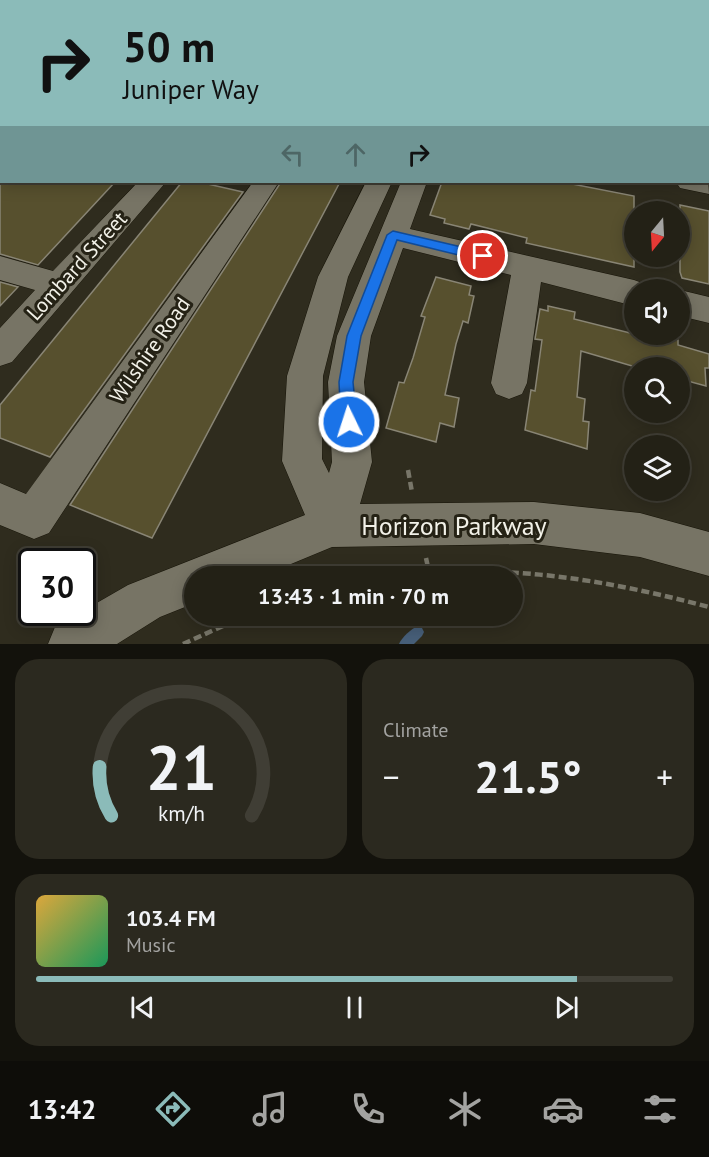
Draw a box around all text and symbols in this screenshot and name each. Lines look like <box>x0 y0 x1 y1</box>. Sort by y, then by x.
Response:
text: 50 m <box>123 19 215 74</box>
icon: right <box>24 24 102 102</box>
text: Juniper Way <box>123 72 259 106</box>
icon: left <box>276 138 309 171</box>
icon: ahead <box>339 138 372 171</box>
icon: right <box>402 138 435 171</box>
north arrow <box>624 201 690 267</box>
map controls <box>624 201 690 501</box>
street label: Lombard Street <box>21 206 133 326</box>
pin <box>457 230 508 281</box>
icon: arrive <box>466 239 499 272</box>
button: sound <box>624 279 690 345</box>
street label: Wilshire Road <box>103 292 196 408</box>
button: search <box>624 357 690 423</box>
position arrow <box>317 390 381 454</box>
button: layers <box>624 435 690 501</box>
street label: Horizon Parkway <box>361 509 547 542</box>
speed limit sign: 30 <box>18 548 96 626</box>
text: 13:43 · 1 min · 70 m <box>258 582 449 610</box>
text: Climate <box>383 717 449 743</box>
text: 21 <box>146 726 216 807</box>
text: 21.5° <box>474 747 582 805</box>
text: − <box>383 755 400 798</box>
text: + <box>656 755 673 798</box>
text: km/h <box>157 799 204 827</box>
text: 103.4 FM <box>126 904 216 932</box>
text: Music <box>126 932 175 958</box>
icon: previous <box>126 991 159 1024</box>
icon: pause <box>338 991 371 1024</box>
icon: next <box>550 991 583 1024</box>
icon: directions <box>152 1088 194 1130</box>
icon: music <box>249 1088 291 1130</box>
icon: phone <box>347 1088 389 1130</box>
icon: climate <box>444 1088 486 1130</box>
icon: car <box>542 1088 584 1130</box>
icon: filters <box>639 1088 681 1130</box>
text: 13:42 <box>28 1092 96 1126</box>

